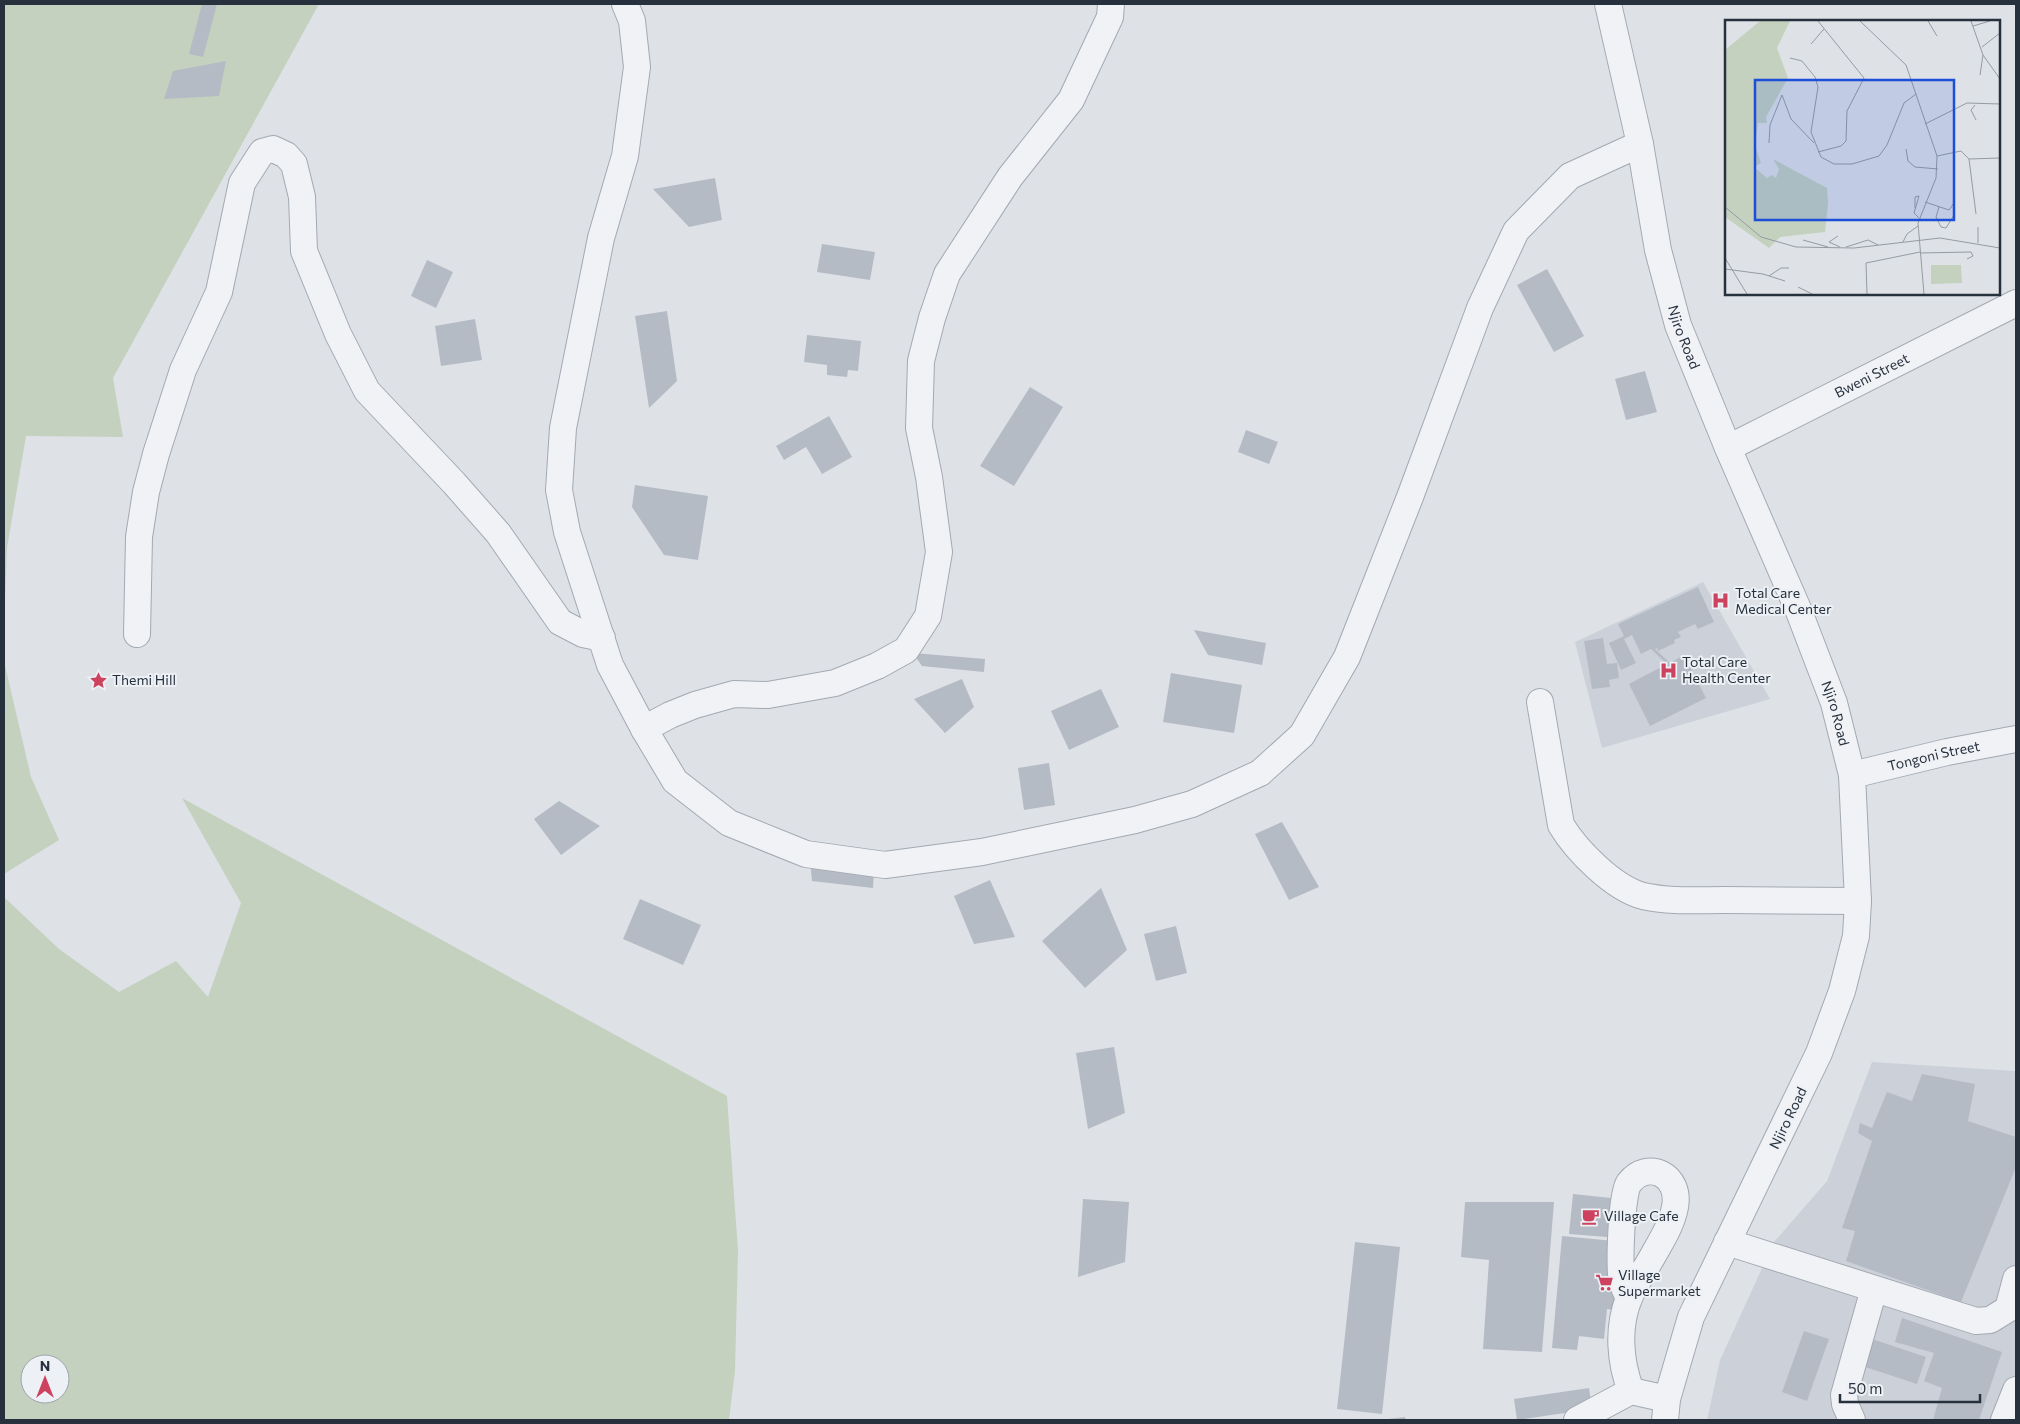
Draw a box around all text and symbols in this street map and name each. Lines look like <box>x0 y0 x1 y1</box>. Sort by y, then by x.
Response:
inset map <box>1725 20 2000 295</box>
street label: Njiro Road <box>1665 303 1704 371</box>
street label: Bweni Street <box>1831 349 1912 401</box>
place label: Total Care Medical Center <box>1735 584 1832 617</box>
hospital icon: Total Care Medical Center <box>1711 591 1731 611</box>
place label: Total Care Health Center <box>1682 653 1771 686</box>
hospital icon: Total Care Health Center <box>1658 660 1678 680</box>
place icon: Themi Hill <box>88 670 108 690</box>
place label: Themi Hill <box>112 671 176 688</box>
street label: Njiro Road <box>1818 678 1853 747</box>
street label: Tongoni Street <box>1886 737 1981 774</box>
street label: Njiro Road <box>1765 1084 1810 1152</box>
cafe icon: Village Cafe <box>1580 1206 1600 1226</box>
place label: Village Cafe <box>1604 1207 1679 1224</box>
place label: Village Supermarket <box>1618 1266 1701 1299</box>
supermarket icon: Village Supermarket <box>1594 1273 1614 1293</box>
north arrow <box>20 1354 70 1404</box>
text: N <box>40 1357 50 1374</box>
scale bar <box>1840 1372 1980 1404</box>
text: 50 m <box>1848 1379 1882 1397</box>

